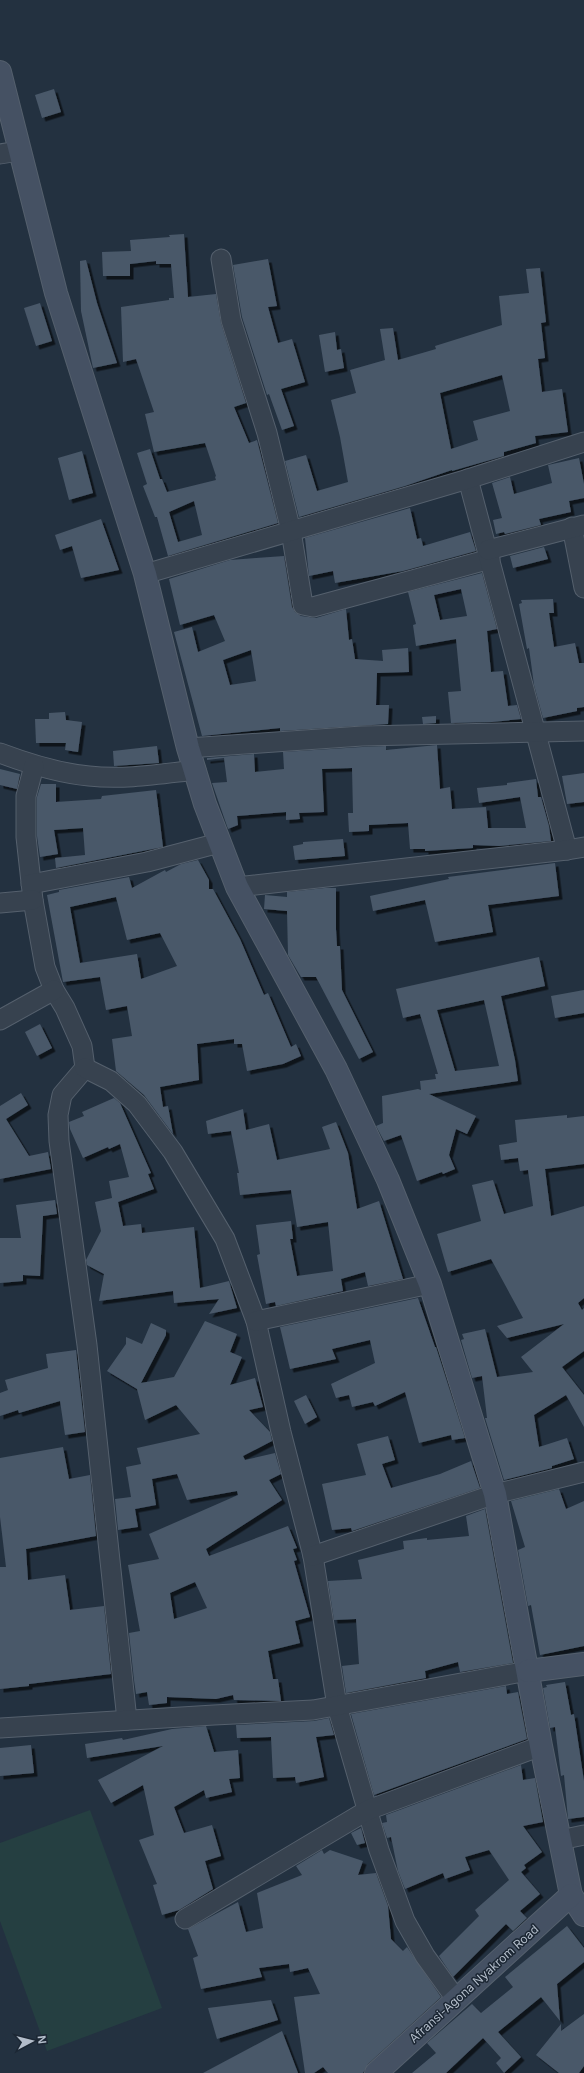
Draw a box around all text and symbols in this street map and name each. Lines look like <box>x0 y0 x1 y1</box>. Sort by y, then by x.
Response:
street label: Afransi-Agona Nyakrom Road <box>406 1922 541 2046</box>
north arrow <box>12 2021 52 2061</box>
text: N <box>34 2035 49 2045</box>

